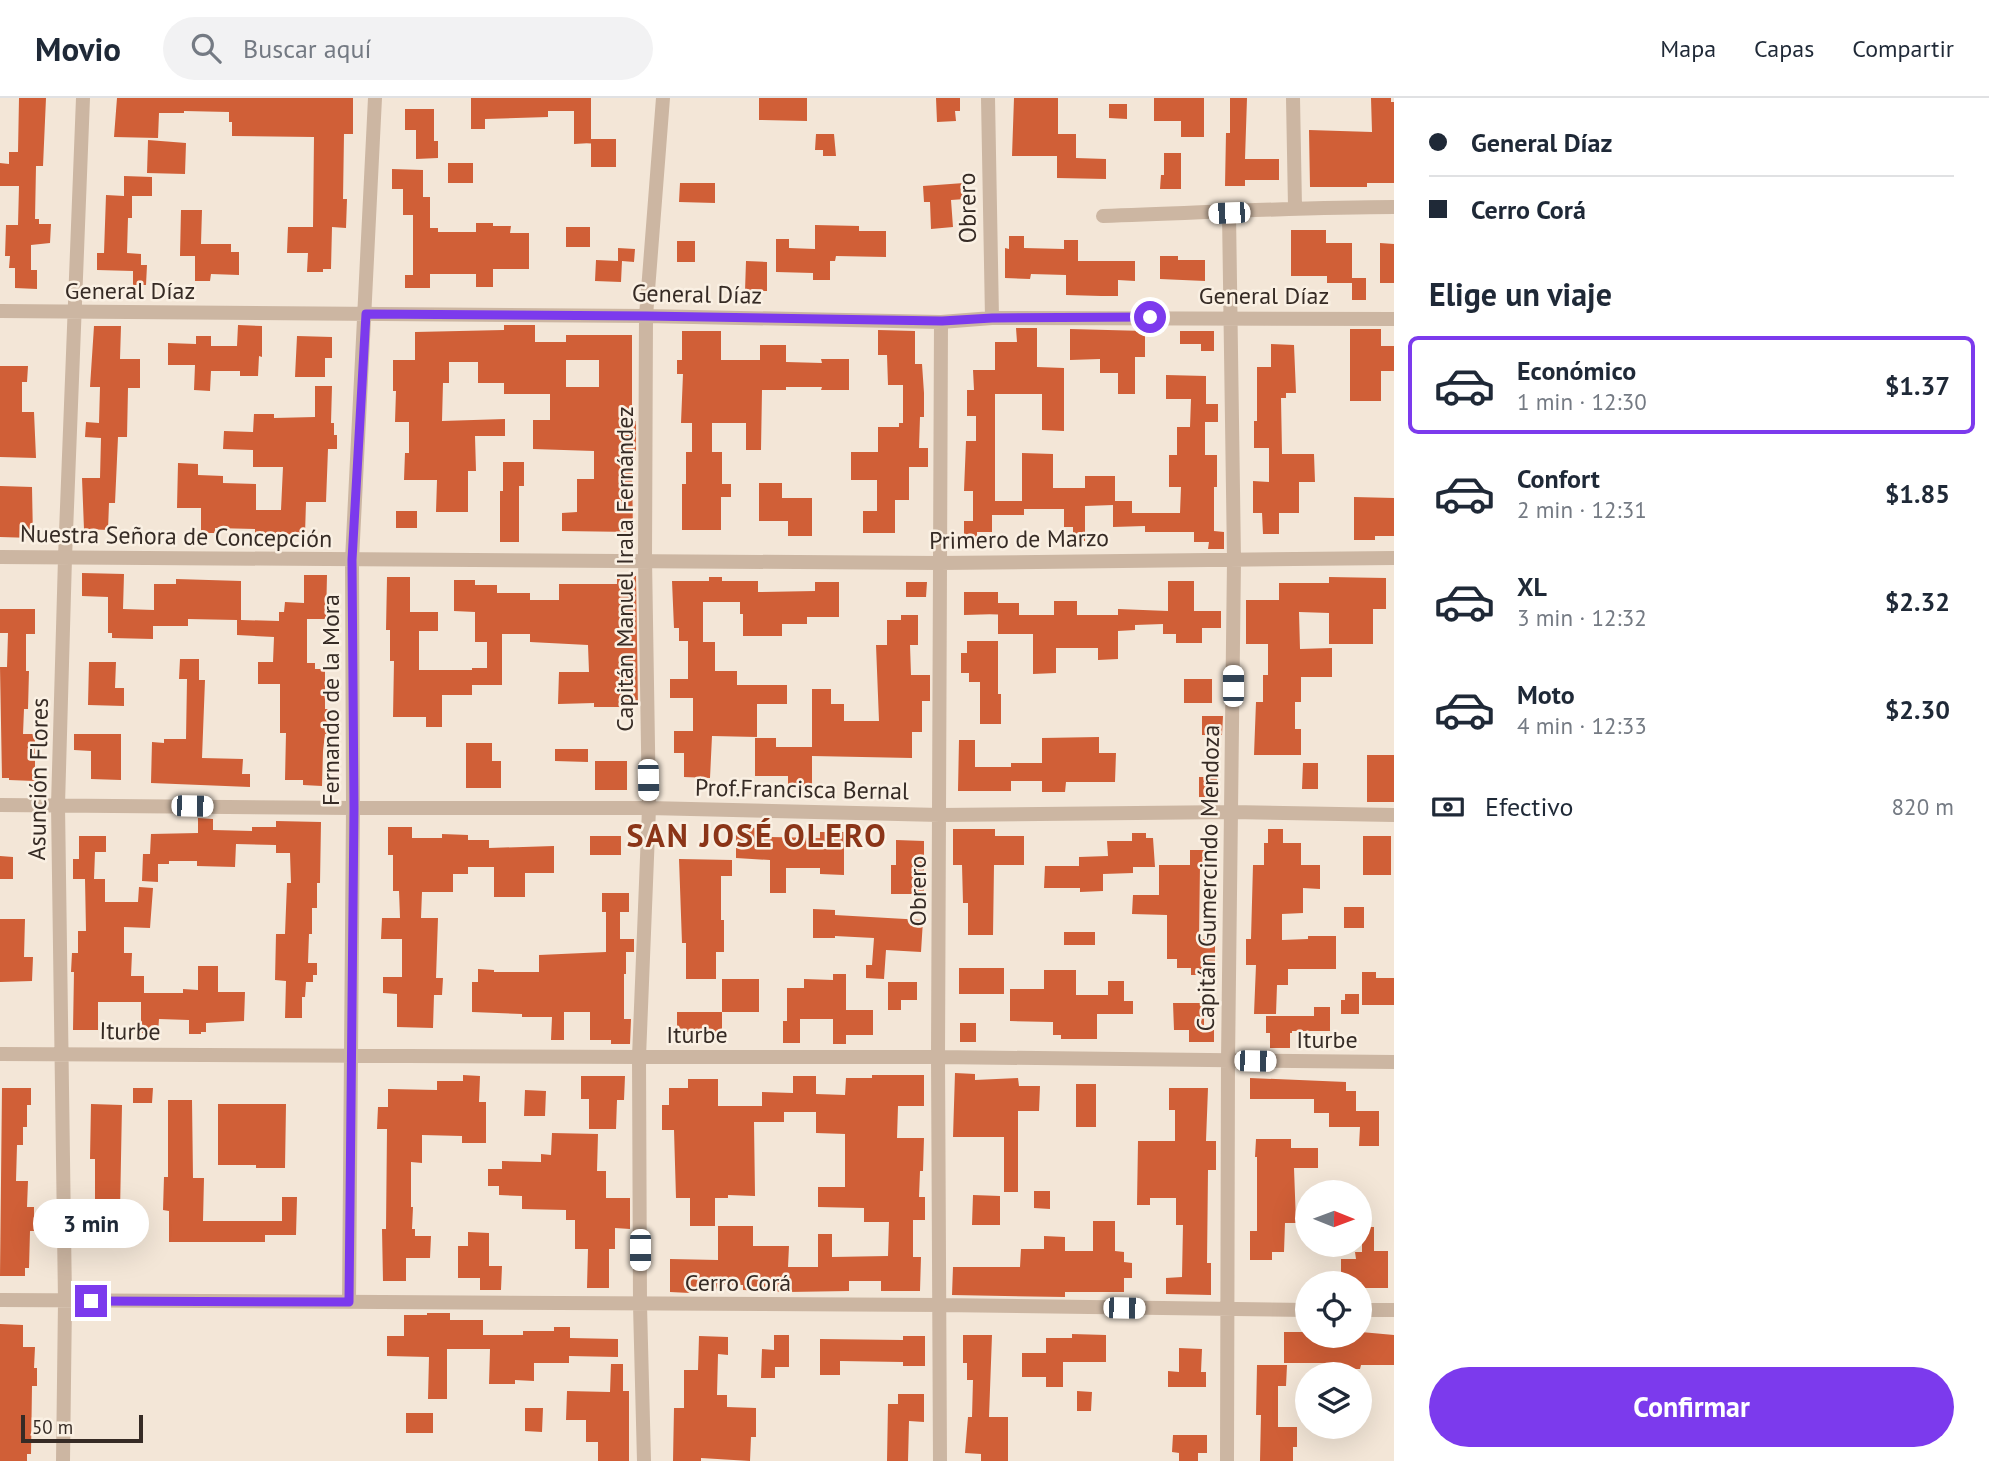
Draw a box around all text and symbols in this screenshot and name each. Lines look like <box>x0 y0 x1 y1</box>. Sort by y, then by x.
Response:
search box <box>163 17 653 80</box>
text: Movio <box>35 27 121 70</box>
icon: search <box>187 29 225 67</box>
text: Buscar aquí <box>243 32 371 65</box>
text: Mapa <box>1660 33 1716 64</box>
text: Capas <box>1754 33 1814 64</box>
text: Compartir <box>1852 33 1954 64</box>
text: General Díaz <box>1471 126 1612 159</box>
street label: Obrero <box>951 172 983 244</box>
text: Cerro Corá <box>1471 193 1586 226</box>
car <box>1208 202 1251 224</box>
text: Elige un viaje <box>1429 273 1612 315</box>
street label: General Díaz <box>65 275 195 306</box>
street label: General Díaz <box>632 277 762 311</box>
street label: General Díaz <box>1199 280 1329 311</box>
route start <box>1134 301 1166 333</box>
icon: car <box>1433 354 1496 417</box>
text: Económico <box>1517 354 1636 387</box>
text: $1.37 <box>1885 369 1950 402</box>
text: 1 min · 12:30 <box>1517 387 1647 416</box>
street label: Capitán Manuel Irala Fernández <box>609 406 640 732</box>
icon: car <box>1433 462 1496 525</box>
text: Confort <box>1517 462 1600 495</box>
text: $1.85 <box>1885 477 1950 510</box>
text: 2 min · 12:31 <box>1517 495 1647 524</box>
street label: Nuestra Señora de Concepción <box>20 518 332 554</box>
street label: Primero de Marzo <box>929 522 1109 556</box>
icon: car <box>1433 570 1496 633</box>
text: XL <box>1517 570 1547 603</box>
text: $2.32 <box>1885 585 1950 618</box>
street label: Fernando de la Mora <box>315 594 346 806</box>
text: 3 min · 12:32 <box>1517 603 1647 632</box>
car <box>1223 665 1244 707</box>
icon: car <box>1433 678 1496 741</box>
text: Moto <box>1517 678 1575 711</box>
text: $2.30 <box>1885 693 1950 726</box>
street label: Asunción Flores <box>21 697 55 861</box>
text: 4 min · 12:33 <box>1517 711 1647 740</box>
street label: Capitán Gumercindo Mendoza <box>1190 724 1226 1032</box>
car <box>638 759 659 801</box>
street label: Prof.Francisca Bernal <box>695 772 909 806</box>
icon: cash <box>1429 788 1467 826</box>
text: Efectivo <box>1485 790 1574 823</box>
text: 820 m <box>1892 792 1954 821</box>
car <box>171 795 214 817</box>
district label: SAN JOSÉ OLERO <box>626 814 888 856</box>
street label: Obrero <box>902 856 933 926</box>
street label: Iturbe <box>99 1015 161 1047</box>
street label: Iturbe <box>666 1019 728 1050</box>
street label: Iturbe <box>1296 1024 1358 1055</box>
car <box>1234 1050 1277 1072</box>
north arrow <box>1295 1180 1372 1256</box>
map controls <box>1295 1180 1372 1439</box>
callout: 3 min <box>33 1200 149 1248</box>
text: 3 min <box>63 1209 119 1238</box>
car <box>630 1229 651 1271</box>
street label: Cerro Corá <box>685 1267 791 1298</box>
button: locate <box>1295 1271 1372 1348</box>
route end <box>75 1285 107 1317</box>
car <box>1103 1297 1146 1319</box>
button: layers <box>1295 1362 1372 1439</box>
button: Confirmar <box>1429 1367 1954 1447</box>
scale bar <box>21 1412 144 1444</box>
text: 50 m <box>32 1415 73 1439</box>

